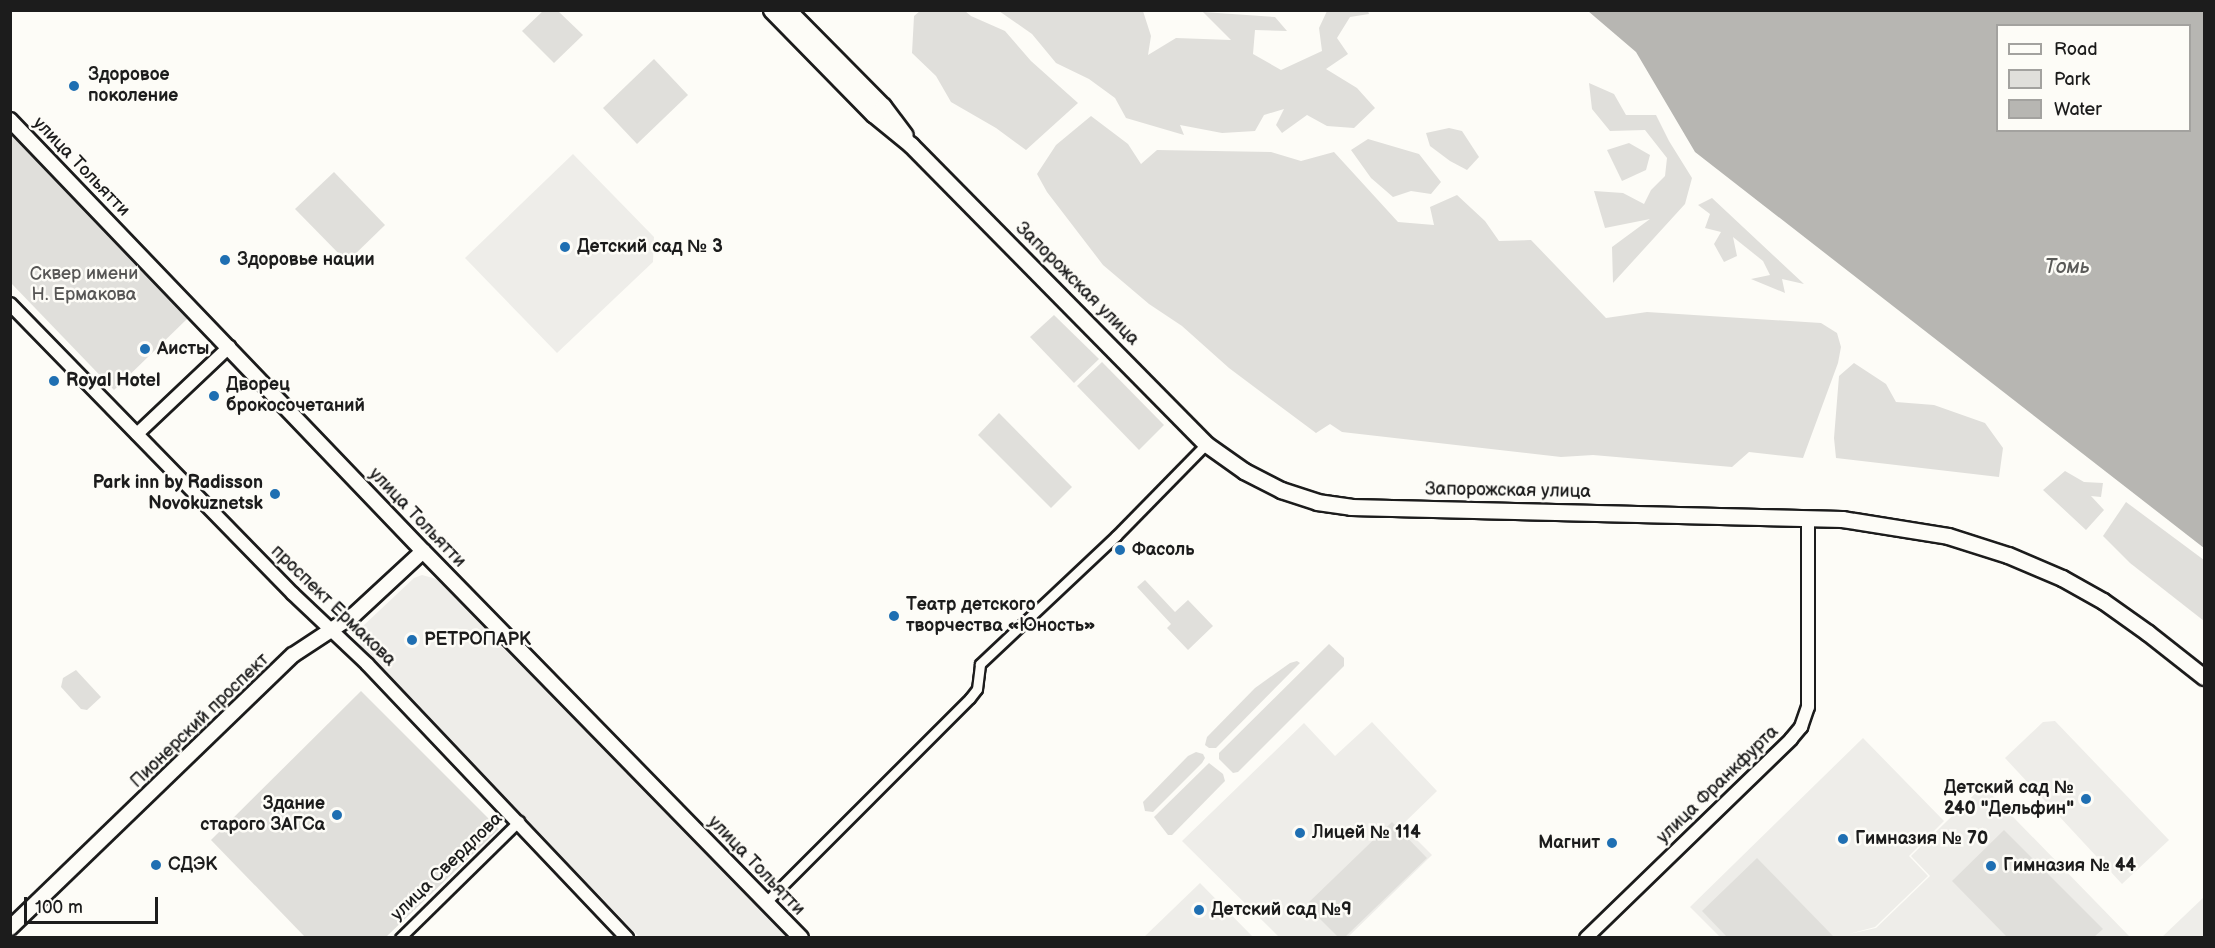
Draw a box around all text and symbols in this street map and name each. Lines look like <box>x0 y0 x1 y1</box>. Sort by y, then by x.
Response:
legend <box>1996 24 2191 132</box>
text: Road <box>2054 39 2098 60</box>
place label: Здоровое поколение <box>88 65 178 107</box>
text: Park <box>2054 69 2090 90</box>
marker: Здоровое поколение <box>65 77 83 95</box>
text: Water <box>2054 99 2102 120</box>
street label: улица Тольятти <box>28 113 134 221</box>
street label: Запорожская улица <box>1011 218 1143 350</box>
place label: Детский сад № 3 <box>577 236 723 258</box>
marker: Детский сад № 3 <box>558 240 572 254</box>
place label: Здоровье нации <box>237 249 375 271</box>
marker: Здоровье нации <box>218 253 232 267</box>
water label: Томь <box>2044 255 2090 279</box>
park label: Сквер имени Н. Ермакова <box>30 264 138 306</box>
place label: Аисты <box>157 338 209 360</box>
marker: Аисты <box>138 342 152 356</box>
place label: Royal Hotel <box>66 370 160 392</box>
marker: Royal Hotel <box>47 374 61 388</box>
place label: Дворец брокосочетаний <box>226 375 365 418</box>
marker: Дворец брокосочетаний <box>207 389 221 403</box>
street label: улица Тольятти <box>364 464 470 572</box>
place label: Park inn by Radisson Novokuznetsk <box>92 473 263 516</box>
street label: Запорожская улица <box>1425 479 1591 503</box>
marker: Park inn by Radisson Novokuznetsk <box>268 487 282 501</box>
place label: Фасоль <box>1132 539 1194 561</box>
street label: проспект Ермакова <box>266 541 400 671</box>
marker: Фасоль <box>1113 543 1127 557</box>
place label: Театр детского творчества «Юность» <box>906 595 1096 638</box>
marker: Театр детского творчества «Юность» <box>887 609 901 623</box>
place label: РЕТРОПАРК <box>424 629 531 651</box>
marker: РЕТРОПАРК <box>405 633 419 647</box>
street label: Пионерский проспект <box>126 649 274 793</box>
street label: улица Франкфурта <box>1653 721 1783 849</box>
place label: Детский сад № 240 "Дельфин" <box>1944 778 2074 820</box>
marker: Детский сад № 240 "Дельфин" <box>2079 792 2093 806</box>
place label: Здание старого ЗАГСа <box>200 794 325 836</box>
marker: Здание старого ЗАГСа <box>330 808 344 822</box>
street label: улица Свердлова <box>387 808 507 926</box>
street label: улица Тольятти <box>703 812 809 920</box>
place label: Лицей № 114 <box>1312 822 1421 844</box>
marker: Лицей № 114 <box>1293 826 1307 840</box>
place label: Гимназия № 70 <box>1855 828 1988 850</box>
place label: Магнит <box>1538 832 1600 854</box>
marker: Гимназия № 70 <box>1836 832 1850 846</box>
marker: Магнит <box>1605 836 1619 850</box>
place label: СДЭК <box>168 854 217 876</box>
place label: Гимназия № 44 <box>2003 855 2136 877</box>
marker: СДЭК <box>149 858 163 872</box>
marker: Гимназия № 44 <box>1984 859 1998 873</box>
scale bar <box>27 885 160 923</box>
text: 100 m <box>35 897 83 918</box>
place label: Детский сад №9 <box>1211 899 1352 921</box>
marker: Детский сад №9 <box>1192 903 1206 917</box>

